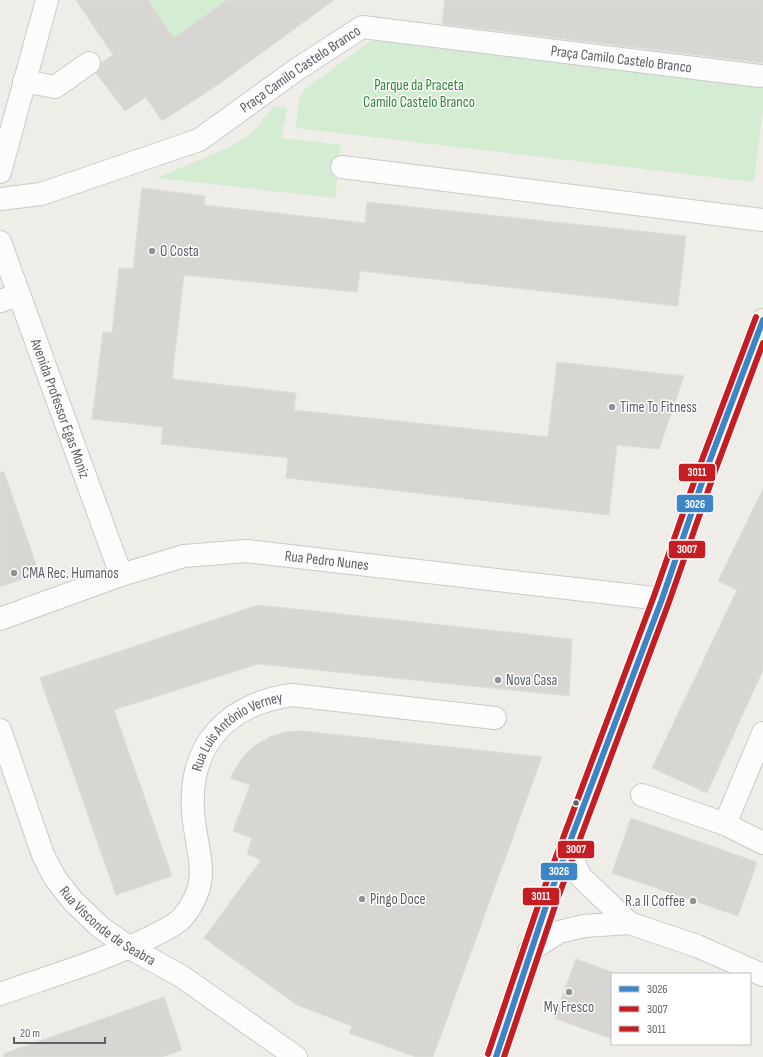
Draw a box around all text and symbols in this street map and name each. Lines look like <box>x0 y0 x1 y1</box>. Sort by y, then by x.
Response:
street label: Praça Camilo Castelo Branco <box>236 21 364 117</box>
street label: Praça Camilo Castelo Branco <box>550 41 693 77</box>
park label: Parque da Praceta Camilo Castelo Branco <box>363 76 475 112</box>
place label: O Costa <box>160 242 199 261</box>
marker: O Costa <box>147 246 157 256</box>
street label: Avenida Professor Egas Moniz <box>26 335 95 481</box>
place label: Time To Fitness <box>620 398 697 417</box>
marker: Time To Fitness <box>607 402 617 412</box>
line badge: 3011 <box>678 463 716 482</box>
text: 3011 <box>688 466 707 479</box>
line badge: 3026 <box>676 494 714 513</box>
text: 3026 <box>685 498 705 511</box>
line badge: 3007 <box>668 540 706 559</box>
text: 3007 <box>677 543 697 556</box>
street label: Rua Pedro Nunes <box>284 546 370 575</box>
place label: CMA Rec. Humanos <box>22 564 119 583</box>
marker: CMA Rec. Humanos <box>9 568 19 578</box>
place label: Nova Casa <box>506 671 558 690</box>
marker: Nova Casa <box>493 675 503 685</box>
street label: Rua Luis António Verney <box>187 687 284 774</box>
unlabelled marker <box>571 798 581 808</box>
line badge: 3007 <box>557 840 595 859</box>
text: 3007 <box>566 843 586 856</box>
line badge: 3026 <box>540 862 578 881</box>
text: 3026 <box>549 865 569 878</box>
street label: Rua Visconde de Seabra <box>55 882 159 970</box>
line badge: 3011 <box>522 887 560 906</box>
place label: Pingo Doce <box>370 890 426 909</box>
text: 3011 <box>532 890 551 903</box>
place label: R.a II Coffee <box>625 892 685 911</box>
marker: Pingo Doce <box>357 894 367 904</box>
marker: R.a II Coffee <box>688 896 698 906</box>
legend <box>611 973 751 1045</box>
text: 3026 <box>647 982 668 997</box>
marker: My Fresco <box>564 987 574 997</box>
place label: My Fresco <box>544 998 594 1017</box>
text: 3007 <box>647 1002 668 1017</box>
scale bar <box>14 1019 105 1045</box>
text: 3011 <box>647 1022 667 1037</box>
text: 20 m <box>20 1026 40 1041</box>

